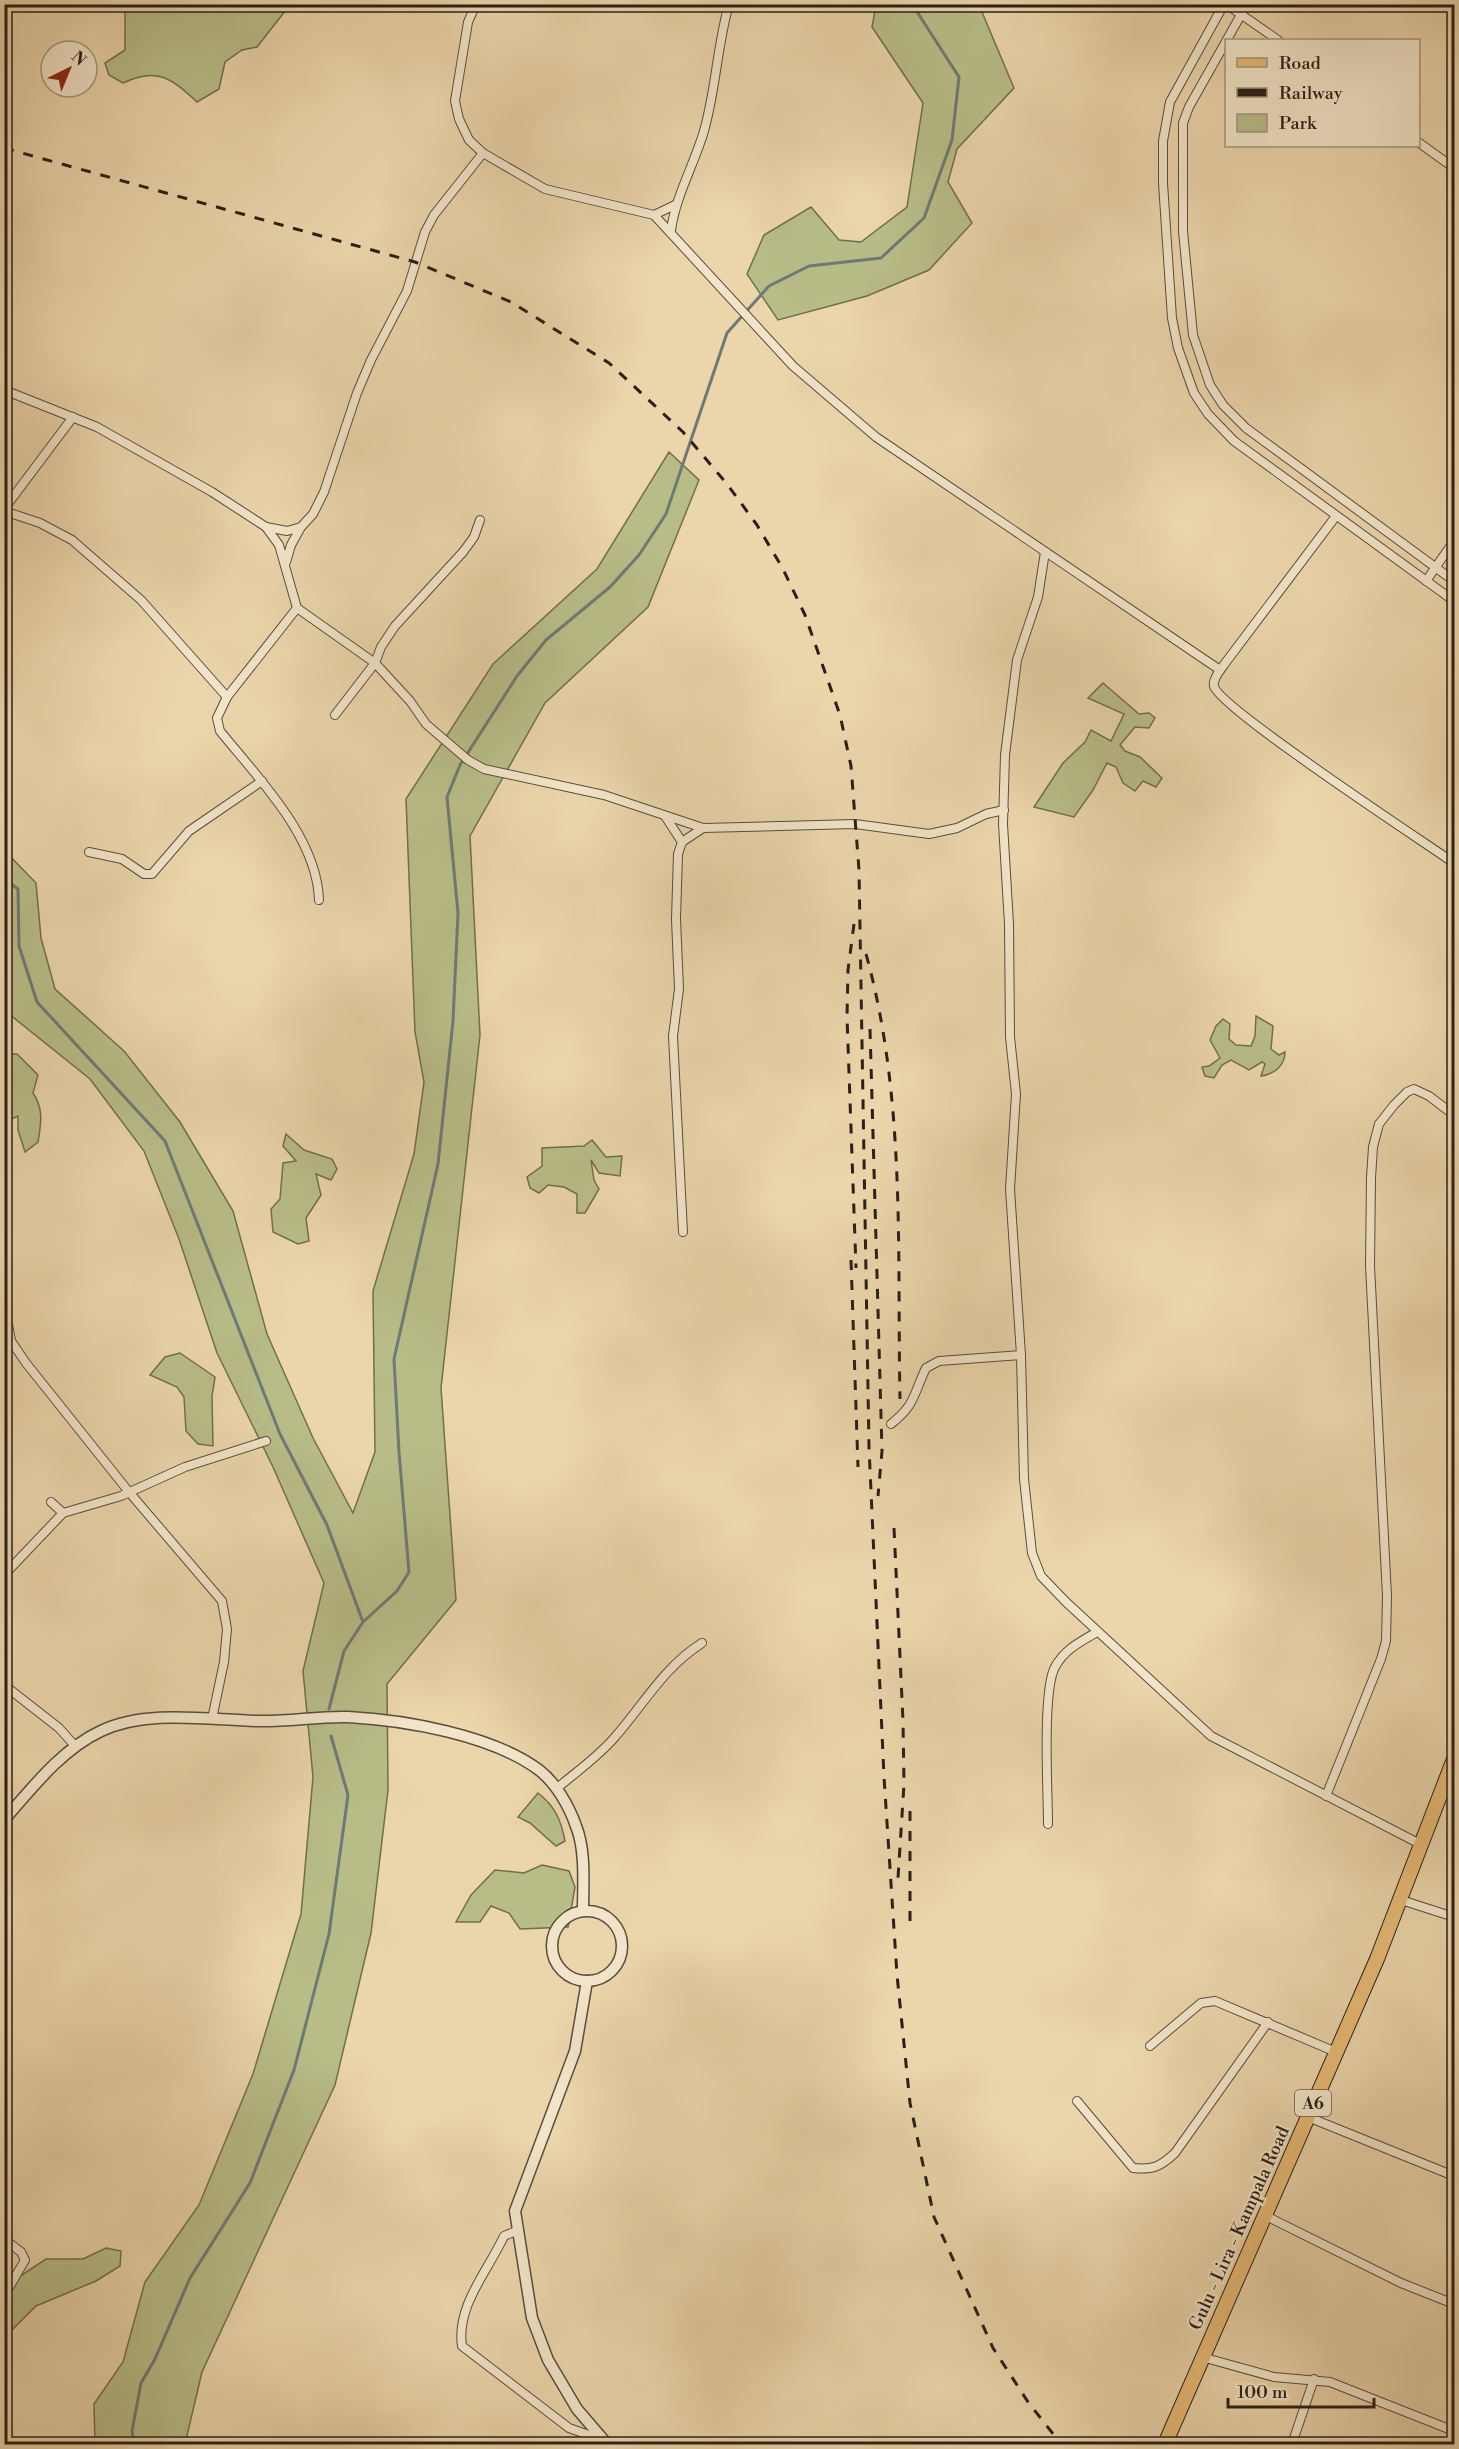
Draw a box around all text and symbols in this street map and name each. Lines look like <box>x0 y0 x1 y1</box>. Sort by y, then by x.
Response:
north arrow <box>39 39 99 99</box>
legend <box>1225 39 1420 147</box>
text: N <box>67 47 90 71</box>
text: Road <box>1279 52 1322 75</box>
text: Railway <box>1279 82 1343 105</box>
text: Park <box>1279 112 1318 135</box>
road number: A6 <box>1295 2090 1331 2116</box>
street label: Gulu - Lira - Kampala Road <box>1184 2122 1295 2334</box>
scale bar <box>1228 2371 1374 2409</box>
text: 100 m <box>1237 2381 1288 2404</box>

